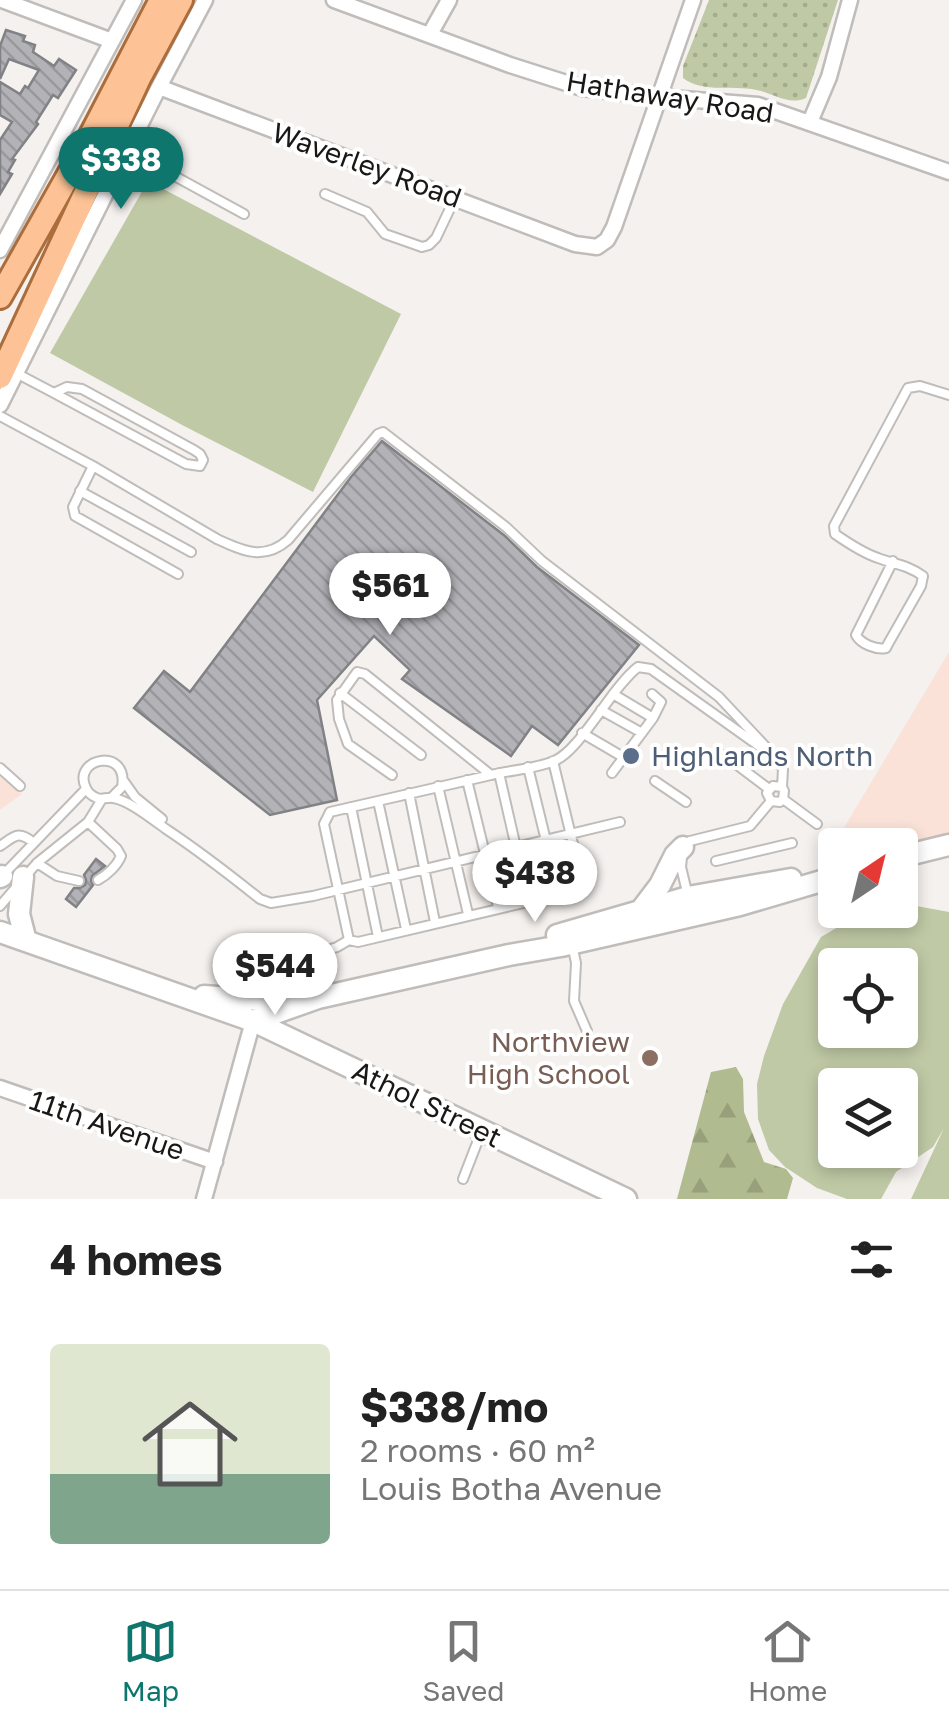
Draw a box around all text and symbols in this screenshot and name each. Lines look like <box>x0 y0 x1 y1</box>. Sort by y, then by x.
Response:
street label: Hathaway Road <box>564 64 776 129</box>
street label: Waverley Road <box>268 115 466 214</box>
pin: $338 <box>62 127 180 212</box>
text: $338 <box>81 140 161 178</box>
pin: $561 <box>331 553 449 638</box>
text: $561 <box>351 566 429 604</box>
place label: Highlands North <box>651 739 873 772</box>
marker: Highlands North <box>620 745 642 767</box>
north arrow <box>818 828 918 928</box>
map controls <box>818 828 918 1168</box>
pin: $438 <box>476 840 594 925</box>
text: $438 <box>494 853 576 891</box>
pin: $544 <box>216 933 334 1018</box>
text: $544 <box>235 946 315 984</box>
button: locate <box>818 948 918 1048</box>
place label: Northview High School <box>467 1025 630 1090</box>
marker: Northview High School <box>639 1047 661 1069</box>
street label: Athol Street <box>347 1053 507 1154</box>
button: layers <box>818 1068 918 1168</box>
street label: 11th Avenue <box>25 1083 189 1166</box>
icon: filters <box>844 1232 899 1287</box>
text: 4 homes <box>50 1234 222 1284</box>
text: $338/mo <box>360 1381 548 1431</box>
icon: home <box>130 1384 250 1504</box>
text: 2 rooms · 60 m² <box>360 1431 595 1469</box>
text: Louis Botha Avenue <box>360 1469 662 1507</box>
tab: Map <box>122 1614 179 1707</box>
tab: Saved <box>423 1614 504 1707</box>
tab: Home <box>748 1614 827 1707</box>

